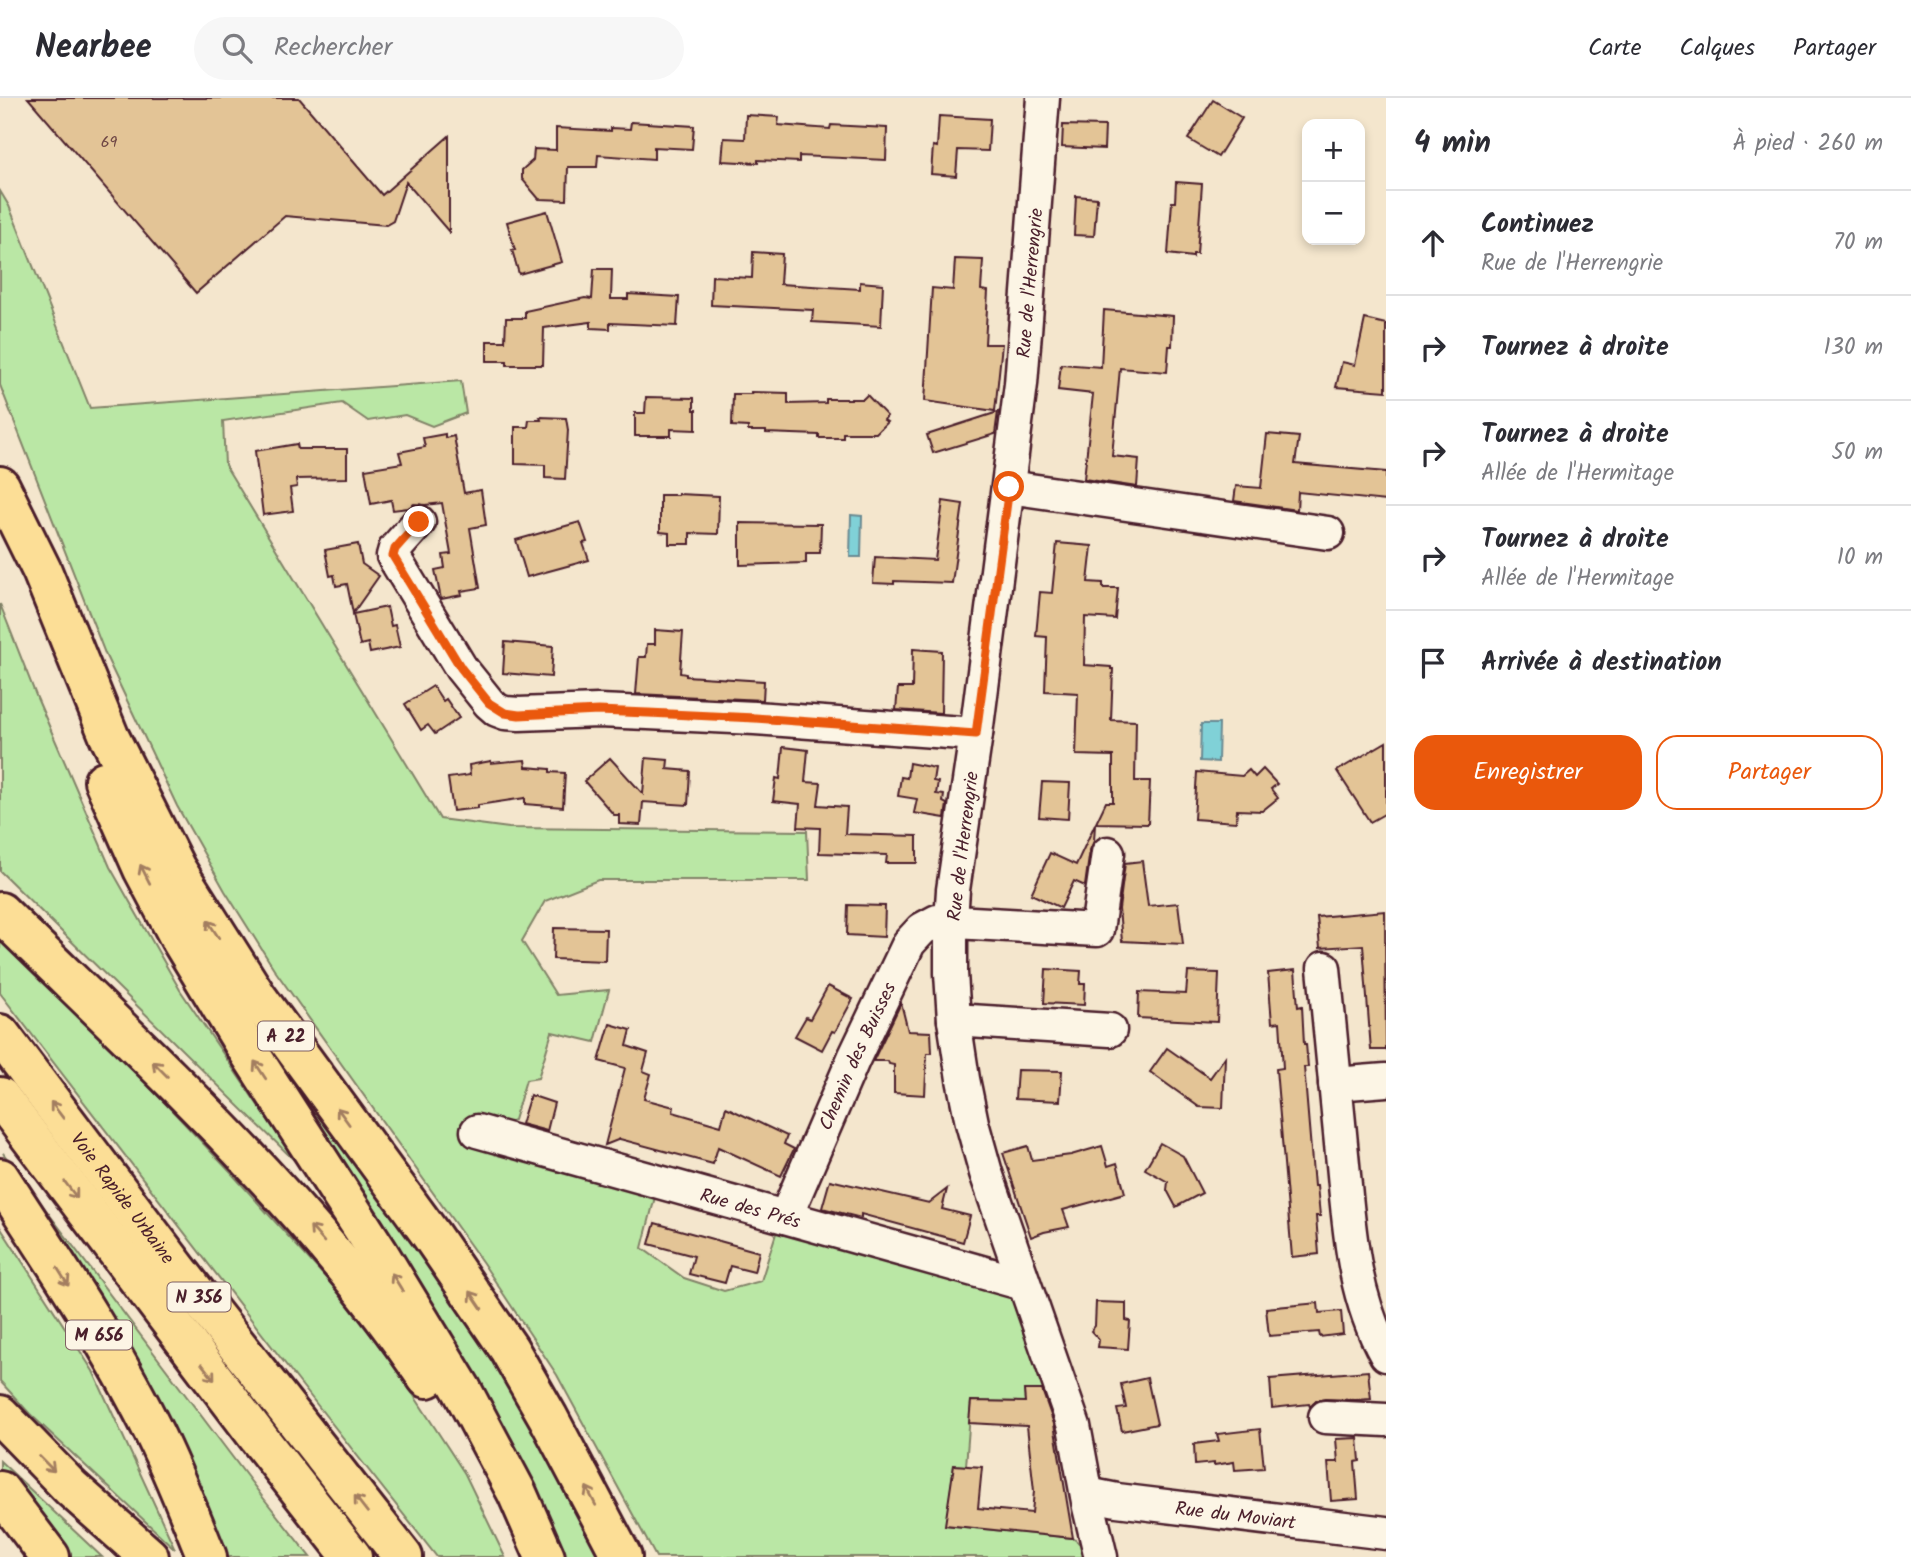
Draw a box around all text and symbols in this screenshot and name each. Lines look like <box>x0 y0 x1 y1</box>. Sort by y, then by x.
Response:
search box <box>194 17 684 80</box>
text: Nearbee <box>35 22 152 75</box>
text: Rechercher <box>274 27 392 69</box>
icon: search <box>218 29 256 67</box>
text: Carte <box>1588 29 1642 68</box>
text: Calques <box>1680 29 1755 68</box>
text: Partager <box>1793 29 1876 68</box>
map controls <box>1302 119 1365 245</box>
button: + <box>1302 119 1365 182</box>
text: 4 min <box>1414 120 1491 168</box>
text: À pied · 260 m <box>1732 126 1883 162</box>
house number: 69 <box>101 130 118 155</box>
button: − <box>1302 182 1365 245</box>
text: Continuez <box>1481 204 1594 246</box>
street label: Rue de l'Herrengrie <box>1009 207 1053 359</box>
icon: ahead <box>1414 224 1452 262</box>
text: 70 m <box>1833 225 1883 261</box>
text: Rue de l'Herrengrie <box>1481 246 1663 282</box>
text: Tournez à droite <box>1481 327 1669 369</box>
icon: right <box>1414 329 1452 367</box>
text: 130 m <box>1824 330 1883 366</box>
text: Tournez à droite <box>1481 414 1669 456</box>
icon: right <box>1414 434 1452 472</box>
text: 50 m <box>1832 435 1883 471</box>
text: Allée de l'Hermitage <box>1481 456 1674 492</box>
route start <box>993 471 1024 502</box>
route end <box>403 506 434 537</box>
text: Tournez à droite <box>1481 519 1669 561</box>
icon: right <box>1414 539 1452 577</box>
text: 10 m <box>1837 540 1883 576</box>
text: Allée de l'Hermitage <box>1481 561 1674 597</box>
text: Arrivée à destination <box>1481 642 1722 684</box>
icon: arrive <box>1414 644 1452 682</box>
button: Enregistrer <box>1414 735 1642 810</box>
button: Partager <box>1656 735 1883 810</box>
street label: Rue de l'Herrengrie <box>940 769 988 923</box>
one-way arrow <box>138 864 152 885</box>
one-way arrow <box>206 920 220 939</box>
street label: Chemin des Buisses <box>812 978 905 1135</box>
road number: A 22 <box>258 1021 314 1051</box>
one-way arrow <box>253 1060 267 1080</box>
one-way arrow <box>152 1061 169 1078</box>
one-way arrow <box>50 1101 65 1120</box>
one-way arrow <box>336 1107 350 1126</box>
street label: Voie Rapide Urbaine <box>62 1127 182 1272</box>
one-way arrow <box>63 1180 78 1199</box>
street label: Rue des Prés <box>696 1181 804 1238</box>
one-way arrow <box>309 1225 325 1243</box>
one-way arrow <box>57 1266 71 1286</box>
one-way arrow <box>389 1272 403 1292</box>
road number: N 356 <box>168 1282 230 1312</box>
one-way arrow <box>469 1291 483 1310</box>
road number: M 656 <box>66 1320 132 1350</box>
one-way arrow <box>201 1362 216 1380</box>
one-way arrow <box>38 1456 55 1473</box>
one-way arrow <box>583 1486 597 1507</box>
street label: Rue du Moviart <box>1173 1494 1298 1539</box>
one-way arrow <box>353 1495 368 1513</box>

